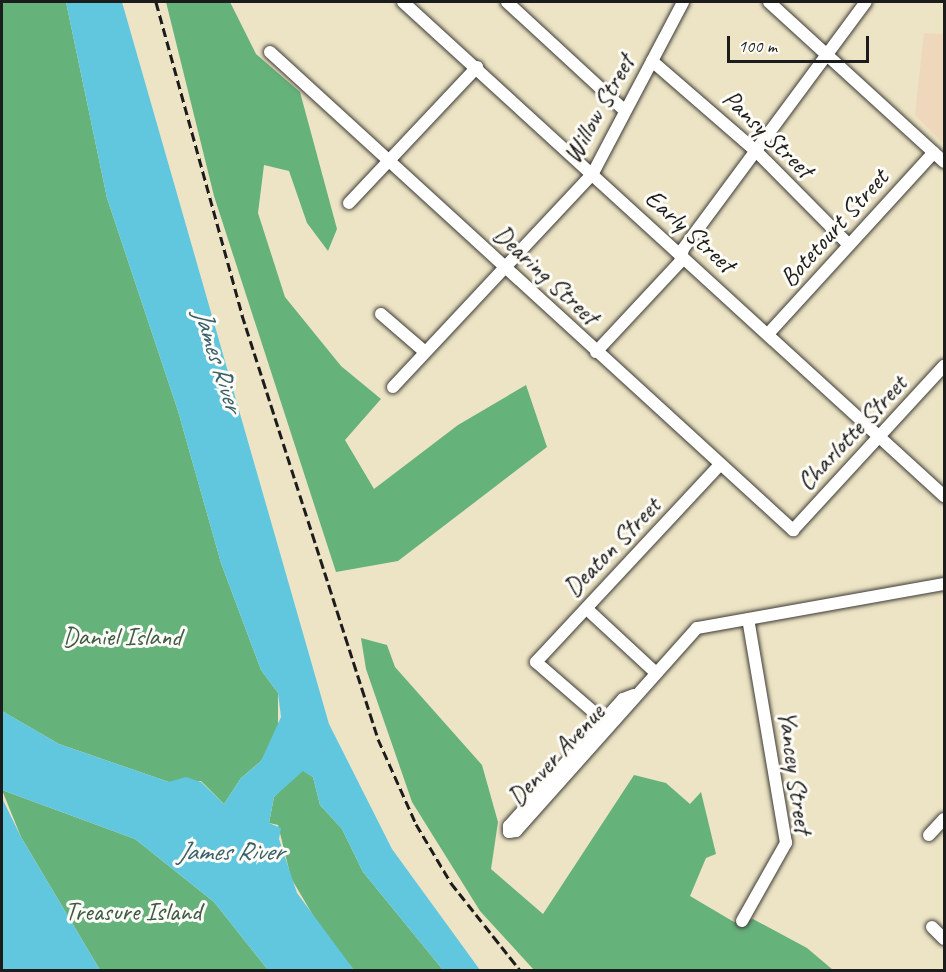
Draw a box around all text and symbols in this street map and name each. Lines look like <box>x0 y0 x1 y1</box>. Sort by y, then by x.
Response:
scale bar <box>730 24 872 62</box>
text: 100 m <box>738 35 777 57</box>
street label: Willow Street <box>557 50 641 168</box>
street label: Pansy Street <box>716 83 820 185</box>
street label: Botetourt Street <box>773 163 895 293</box>
street label: Early Street <box>638 182 742 280</box>
street label: Dearing Street <box>487 218 605 332</box>
water label: James River <box>186 304 250 416</box>
street label: Charlotte Street <box>790 369 914 497</box>
street label: Deaton Street <box>557 491 667 603</box>
park label: Daniel Island <box>63 621 181 653</box>
street label: Denver Avenue <box>501 698 611 812</box>
street label: Yancey Street <box>771 709 819 835</box>
water label: James River <box>177 836 283 868</box>
park label: Treasure Island <box>64 896 202 928</box>

